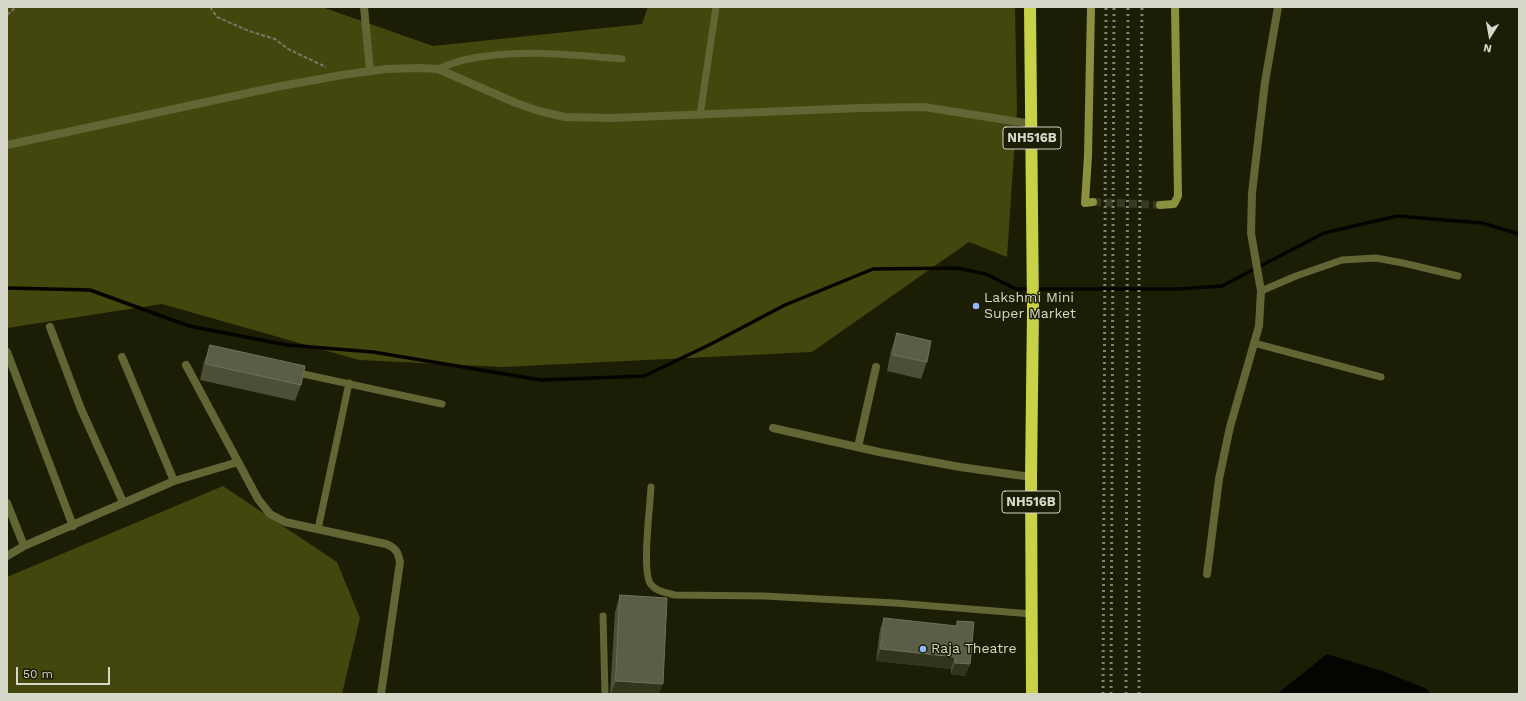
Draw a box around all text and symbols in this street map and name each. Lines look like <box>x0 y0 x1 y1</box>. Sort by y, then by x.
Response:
north arrow <box>1470 16 1510 56</box>
text: N <box>1482 41 1493 55</box>
road number: NH516B <box>1003 127 1061 149</box>
place label: Lakshmi Mini Super Market <box>984 290 1076 322</box>
marker: Lakshmi Mini Super Market <box>971 301 981 311</box>
road number: NH516B <box>1002 491 1060 513</box>
place label: Raja Theatre <box>931 641 1017 657</box>
marker: Raja Theatre <box>918 644 928 654</box>
scale bar <box>18 659 112 685</box>
text: 50 m <box>23 667 53 681</box>

